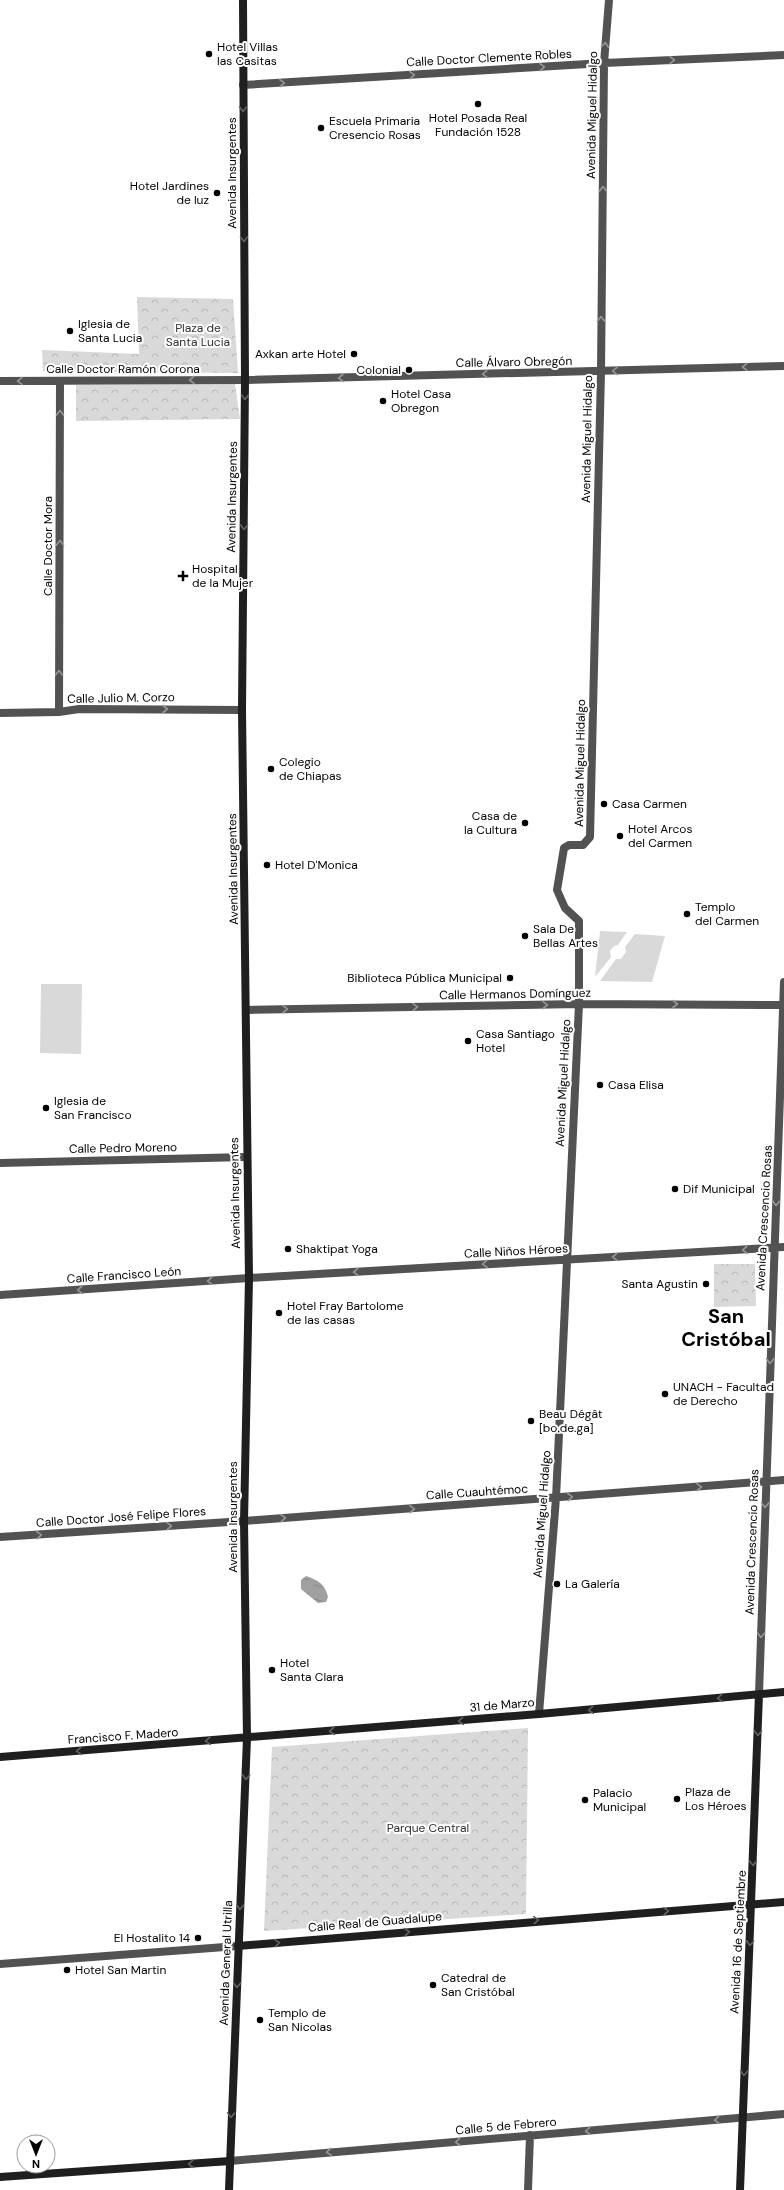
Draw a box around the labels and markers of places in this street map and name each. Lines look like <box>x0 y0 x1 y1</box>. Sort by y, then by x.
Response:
place label: Hotel Villas las Casitas <box>217 39 278 69</box>
marker: Hotel Villas las Casitas <box>204 49 214 59</box>
marker: Hotel Posada Real Fundación 1528 <box>473 99 483 109</box>
place label: Hotel Posada Real Fundación 1528 <box>429 110 527 140</box>
place label: Escuela Primaria Cresencio Rosas <box>329 113 421 143</box>
marker: Escuela Primaria Cresencio Rosas <box>316 123 326 133</box>
place label: Hotel Jardines de luz <box>130 178 209 208</box>
marker: Hotel Jardines de luz <box>212 188 222 198</box>
place label: Iglesia de Santa Lucia <box>78 316 142 346</box>
marker: Iglesia de Santa Lucia <box>65 326 75 336</box>
place label: Axkan arte Hotel <box>255 346 346 362</box>
marker: Axkan arte Hotel <box>349 349 359 359</box>
place label: Colonial <box>357 362 401 378</box>
marker: Colonial <box>404 365 414 375</box>
place label: Hotel Casa Obregon <box>391 386 451 416</box>
marker: Hotel Casa Obregon <box>378 396 388 406</box>
place label: Hospital de la Mujer <box>192 561 254 591</box>
marker: Hospital de la Mujer <box>177 570 189 582</box>
place label: Colegio de Chiapas <box>279 754 342 784</box>
marker: Colegio de Chiapas <box>266 764 276 774</box>
place label: Casa Carmen <box>612 796 687 812</box>
marker: Casa Carmen <box>599 799 609 809</box>
place label: Casa de la Cultura <box>464 808 517 838</box>
marker: Casa de la Cultura <box>520 818 530 828</box>
place label: Hotel Arcos del Carmen <box>628 821 692 851</box>
marker: Hotel Arcos del Carmen <box>615 831 625 841</box>
place label: Hotel D'Monica <box>275 857 358 873</box>
marker: Hotel D'Monica <box>262 860 272 870</box>
place label: Templo del Carmen <box>695 899 759 929</box>
marker: Templo del Carmen <box>682 909 692 919</box>
place label: Sala De Bellas Artes <box>533 921 598 951</box>
marker: Sala De Bellas Artes <box>520 931 530 941</box>
place label: Biblioteca Pública Municipal <box>347 970 502 986</box>
marker: Biblioteca Pública Municipal <box>505 973 515 983</box>
place label: Casa Santiago Hotel <box>476 1026 555 1056</box>
marker: Casa Santiago Hotel <box>463 1036 473 1046</box>
place label: Casa Elisa <box>608 1077 664 1093</box>
marker: Casa Elisa <box>595 1080 605 1090</box>
place label: Iglesia de San Francisco <box>54 1093 132 1123</box>
marker: Iglesia de San Francisco <box>41 1103 51 1113</box>
place label: Dif Municipal <box>683 1181 755 1197</box>
marker: Dif Municipal <box>670 1184 680 1194</box>
place label: Shaktipat Yoga <box>296 1241 378 1257</box>
marker: Shaktipat Yoga <box>283 1244 293 1254</box>
place label: Santa Agustin <box>621 1276 698 1292</box>
marker: Santa Agustin <box>701 1279 711 1289</box>
place label: Hotel Fray Bartolome de las casas <box>287 1298 404 1328</box>
marker: Hotel Fray Bartolome de las casas <box>274 1308 284 1318</box>
place label: UNACH - Facultad de Derecho <box>673 1379 774 1409</box>
marker: UNACH - Facultad de Derecho <box>660 1389 670 1399</box>
place label: Beau Dégât [bo.de.ga] <box>539 1406 603 1436</box>
marker: Beau Dégât [bo.de.ga] <box>526 1416 536 1426</box>
place label: La Galería <box>565 1576 620 1592</box>
marker: La Galería <box>552 1579 562 1589</box>
place label: Hotel Santa Clara <box>280 1655 344 1685</box>
marker: Hotel Santa Clara <box>267 1665 277 1675</box>
place label: Plaza de Los Héroes <box>685 1784 747 1814</box>
place label: Palacio Municipal <box>593 1785 646 1815</box>
marker: Plaza de Los Héroes <box>672 1794 682 1804</box>
marker: Palacio Municipal <box>580 1795 590 1805</box>
place label: El Hostalito 14 <box>114 1930 190 1946</box>
marker: El Hostalito 14 <box>193 1933 203 1943</box>
place label: Hotel San Martin <box>75 1962 166 1978</box>
marker: Hotel San Martin <box>62 1965 72 1975</box>
place label: Catedral de San Cristóbal <box>441 1970 515 2000</box>
marker: Catedral de San Cristóbal <box>428 1980 438 1990</box>
place label: Templo de San Nicolas <box>268 2005 332 2035</box>
marker: Templo de San Nicolas <box>255 2015 265 2025</box>

